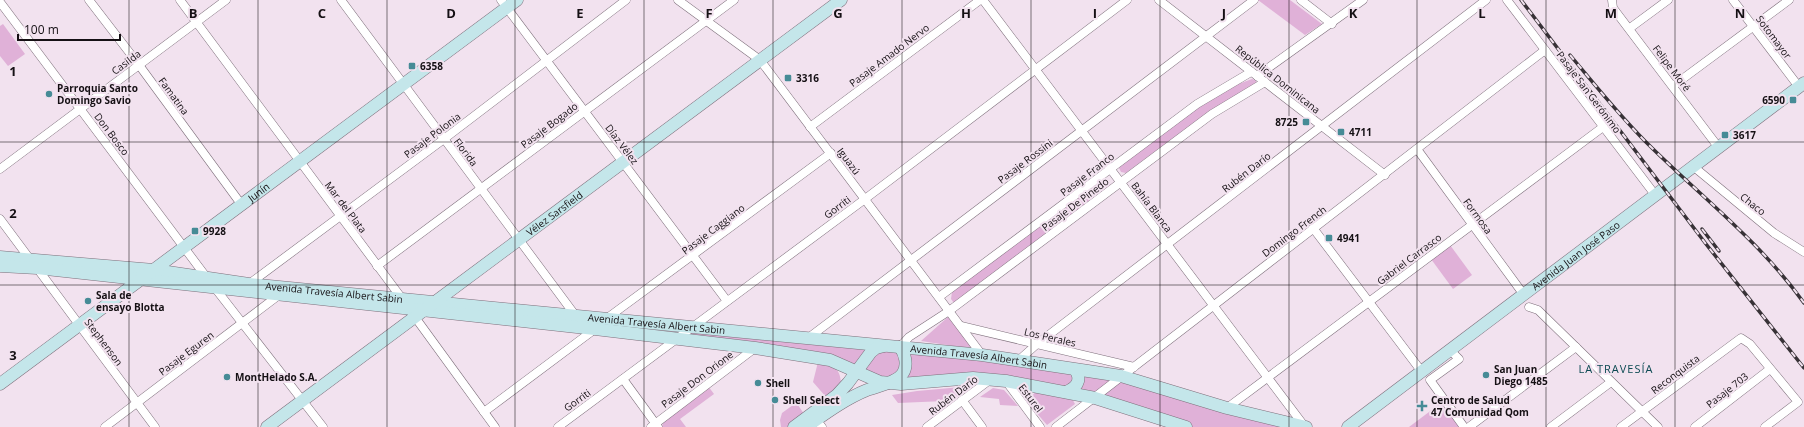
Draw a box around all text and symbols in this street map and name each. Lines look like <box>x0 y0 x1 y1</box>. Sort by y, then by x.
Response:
text: B <box>189 4 198 22</box>
text: C <box>318 4 326 22</box>
text: D <box>446 4 456 22</box>
text: E <box>576 4 584 22</box>
text: F <box>705 4 713 22</box>
text: G <box>833 4 843 22</box>
text: H <box>961 4 971 22</box>
text: I <box>1093 4 1097 22</box>
text: J <box>1221 4 1226 22</box>
text: K <box>1349 4 1358 22</box>
text: L <box>1478 4 1486 22</box>
text: M <box>1605 4 1617 22</box>
text: N <box>1735 4 1745 22</box>
street label: Sotomayor <box>1753 12 1795 62</box>
scale bar <box>18 16 120 42</box>
street label: Pasaje Amado Nervo <box>846 20 932 90</box>
text: 100 m <box>24 21 59 38</box>
street label: República Dominicana <box>1233 41 1323 117</box>
street label: Felipe Moré <box>1650 42 1694 94</box>
street label: Casilda <box>108 46 144 78</box>
street label: Pasaje San Gerónimo <box>1554 48 1624 136</box>
place label: 6358 <box>420 59 443 73</box>
marker: 6358 <box>407 61 417 71</box>
text: 1 <box>9 62 17 80</box>
place label: 3316 <box>796 71 819 85</box>
marker: 3316 <box>783 73 793 83</box>
street label: Famatina <box>156 74 192 118</box>
place label: Parroquia Santo Domingo Savio <box>57 81 138 107</box>
marker: Parroquia Santo Domingo Savio <box>44 89 54 99</box>
place label: 6590 <box>1762 93 1785 107</box>
marker: 6590 <box>1788 95 1798 105</box>
street label: Pasaje Bogado <box>518 99 580 151</box>
street label: Pasaje Polonia <box>401 109 463 161</box>
street label: Don Bosco <box>91 110 133 158</box>
place label: 8725 <box>1275 115 1298 129</box>
marker: 8725 <box>1301 117 1311 127</box>
street label: Díaz Vélez <box>602 121 642 167</box>
place label: 4711 <box>1349 125 1372 139</box>
marker: 4711 <box>1336 127 1346 137</box>
place label: 3617 <box>1733 128 1756 142</box>
marker: 3617 <box>1720 130 1730 140</box>
street label: Florida <box>451 135 481 169</box>
street label: Pasaje Rossini <box>995 136 1055 186</box>
street label: Iguazú <box>834 145 864 177</box>
street label: Pasaje Franco <box>1057 149 1117 199</box>
street label: Rubén Darío <box>1219 149 1273 195</box>
street label: Pasaje De Pinedo <box>1039 174 1111 234</box>
street label: Mar del Plata <box>322 178 370 236</box>
street label: Junín <box>244 179 272 205</box>
street label: Bahía Blanca <box>1128 179 1176 235</box>
street label: Vélez Sarsfield <box>523 188 585 239</box>
street label: Chaco <box>1737 190 1769 218</box>
street label: Gorriti <box>821 192 853 222</box>
street label: Formosa <box>1460 195 1496 237</box>
street label: Pasaje Caggiano <box>679 201 747 257</box>
street label: Domingo French <box>1259 202 1329 260</box>
text: 2 <box>9 204 17 222</box>
street label: Avenida Juan José Paso <box>1529 218 1622 293</box>
place label: 9928 <box>203 224 226 238</box>
marker: 9928 <box>190 226 200 236</box>
street label: Gabriel Carrasco <box>1374 230 1444 288</box>
place label: 4941 <box>1337 231 1360 245</box>
marker: 4941 <box>1324 233 1334 243</box>
street label: Avenida Travesía Albert Sabin <box>265 279 403 306</box>
place label: Sala de ensayo Blotta <box>96 288 165 314</box>
marker: Sala de ensayo Blotta <box>83 296 93 306</box>
street label: Avenida Travesía Albert Sabin <box>587 310 726 337</box>
street label: Stephenson <box>82 316 126 368</box>
street label: Los Perales <box>1023 324 1078 350</box>
street label: Pasaje Eguren <box>156 328 216 378</box>
street label: Avenida Travesía Albert Sabin <box>910 341 1048 372</box>
text: 3 <box>9 346 17 364</box>
street label: Pasaje Don Orione <box>658 347 736 411</box>
street label: Reconquista <box>1648 351 1702 397</box>
district label: LA TRAVESÍA <box>1578 361 1654 376</box>
place label: San Juan Diego 1485 <box>1494 362 1548 388</box>
street label: Pasaje 703 <box>1703 369 1751 411</box>
place label: MontHelado S.A. <box>235 370 318 384</box>
marker: San Juan Diego 1485 <box>1481 370 1491 380</box>
marker: MontHelado S.A. <box>222 372 232 382</box>
street label: Rubén Darío <box>926 372 980 418</box>
place label: Shell <box>766 376 790 390</box>
marker: Shell <box>753 378 763 388</box>
street label: Esturel <box>1016 381 1046 415</box>
street label: Gorriti <box>561 385 593 415</box>
place label: Shell Select <box>783 393 840 407</box>
place label: Centro de Salud 47 Comunidad Qom <box>1431 393 1529 419</box>
marker: Shell Select <box>770 395 780 405</box>
marker: Centro de Salud 47 Comunidad Qom <box>1416 400 1428 412</box>

